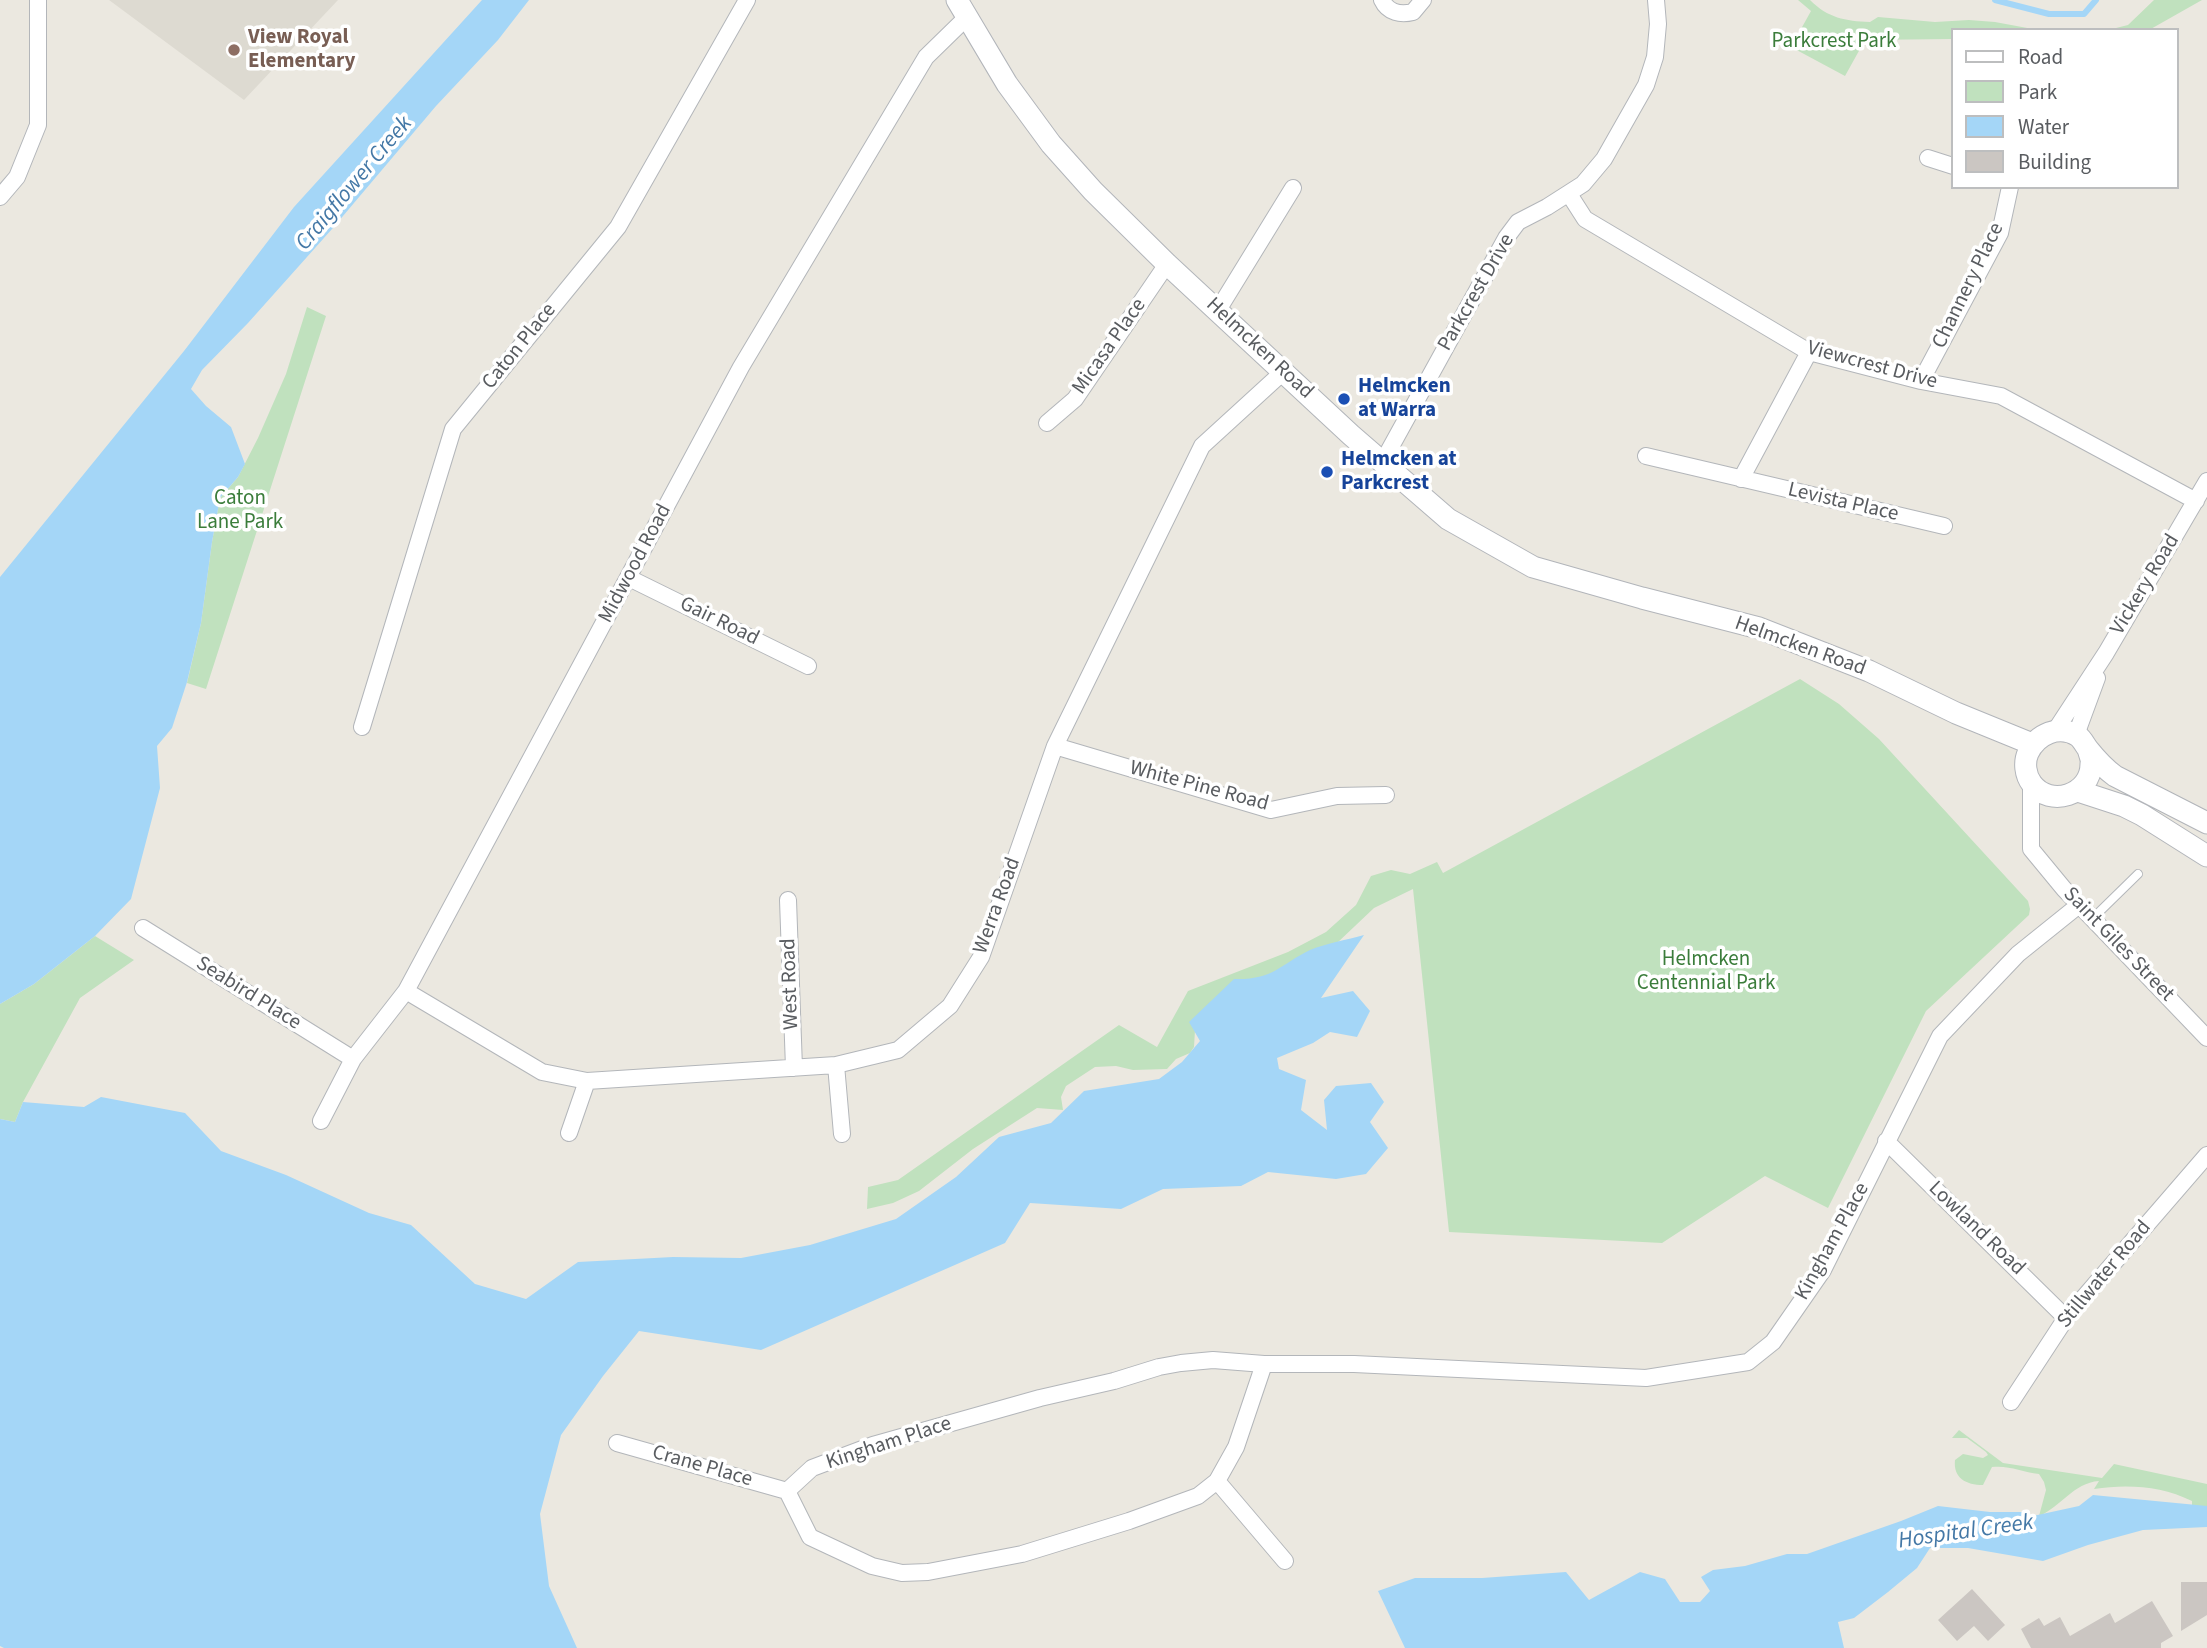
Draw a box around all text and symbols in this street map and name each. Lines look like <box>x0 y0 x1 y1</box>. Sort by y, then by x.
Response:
place label: View Royal Elementary <box>248 25 355 75</box>
legend <box>1952 28 2179 189</box>
park label: Parkcrest Park <box>1772 29 1896 55</box>
marker: View Royal Elementary <box>226 42 242 58</box>
text: Road <box>2018 42 2063 72</box>
text: Park <box>2018 77 2057 107</box>
water label: Craigflower Creek <box>291 111 419 257</box>
text: Water <box>2018 112 2069 142</box>
text: Building <box>2018 147 2091 177</box>
street label: Channery Place <box>1928 219 2010 353</box>
street label: Parkcrest Drive <box>1433 230 1521 356</box>
street label: Helmcken Road <box>1200 293 1318 405</box>
street label: Micasa Place <box>1068 294 1152 400</box>
street label: Caton Place <box>478 299 562 395</box>
street label: Viewcrest Drive <box>1804 337 1940 395</box>
place label: Helmcken at Warra <box>1358 374 1451 424</box>
marker: Helmcken at Warra <box>1336 391 1352 407</box>
place label: Helmcken at Parkcrest <box>1341 447 1457 497</box>
marker: Helmcken at Parkcrest <box>1319 464 1335 480</box>
street label: Levista Place <box>1785 478 1901 528</box>
park label: Caton Lane Park <box>197 486 283 536</box>
street label: Midwood Road <box>594 500 678 628</box>
street label: Vickery Road <box>2106 530 2186 640</box>
street label: Gair Road <box>675 592 763 652</box>
street label: Helmcken Road <box>1731 612 1869 682</box>
street label: White Pine Road <box>1127 756 1271 818</box>
street label: Werra Road <box>969 854 1027 958</box>
street label: Saint Giles Street <box>2057 883 2179 1007</box>
street label: West Road <box>777 938 805 1030</box>
park label: Helmcken Centennial Park <box>1637 947 1775 997</box>
street label: Seabird Place <box>191 952 305 1036</box>
street label: Lowland Road <box>1922 1177 2030 1281</box>
street label: Kingham Place <box>1790 1179 1876 1305</box>
street label: Stillwater Road <box>2053 1216 2157 1334</box>
street label: Kingham Place <box>823 1412 955 1476</box>
street label: Crane Place <box>649 1441 755 1493</box>
water label: Hospital Creek <box>1897 1510 2035 1556</box>

